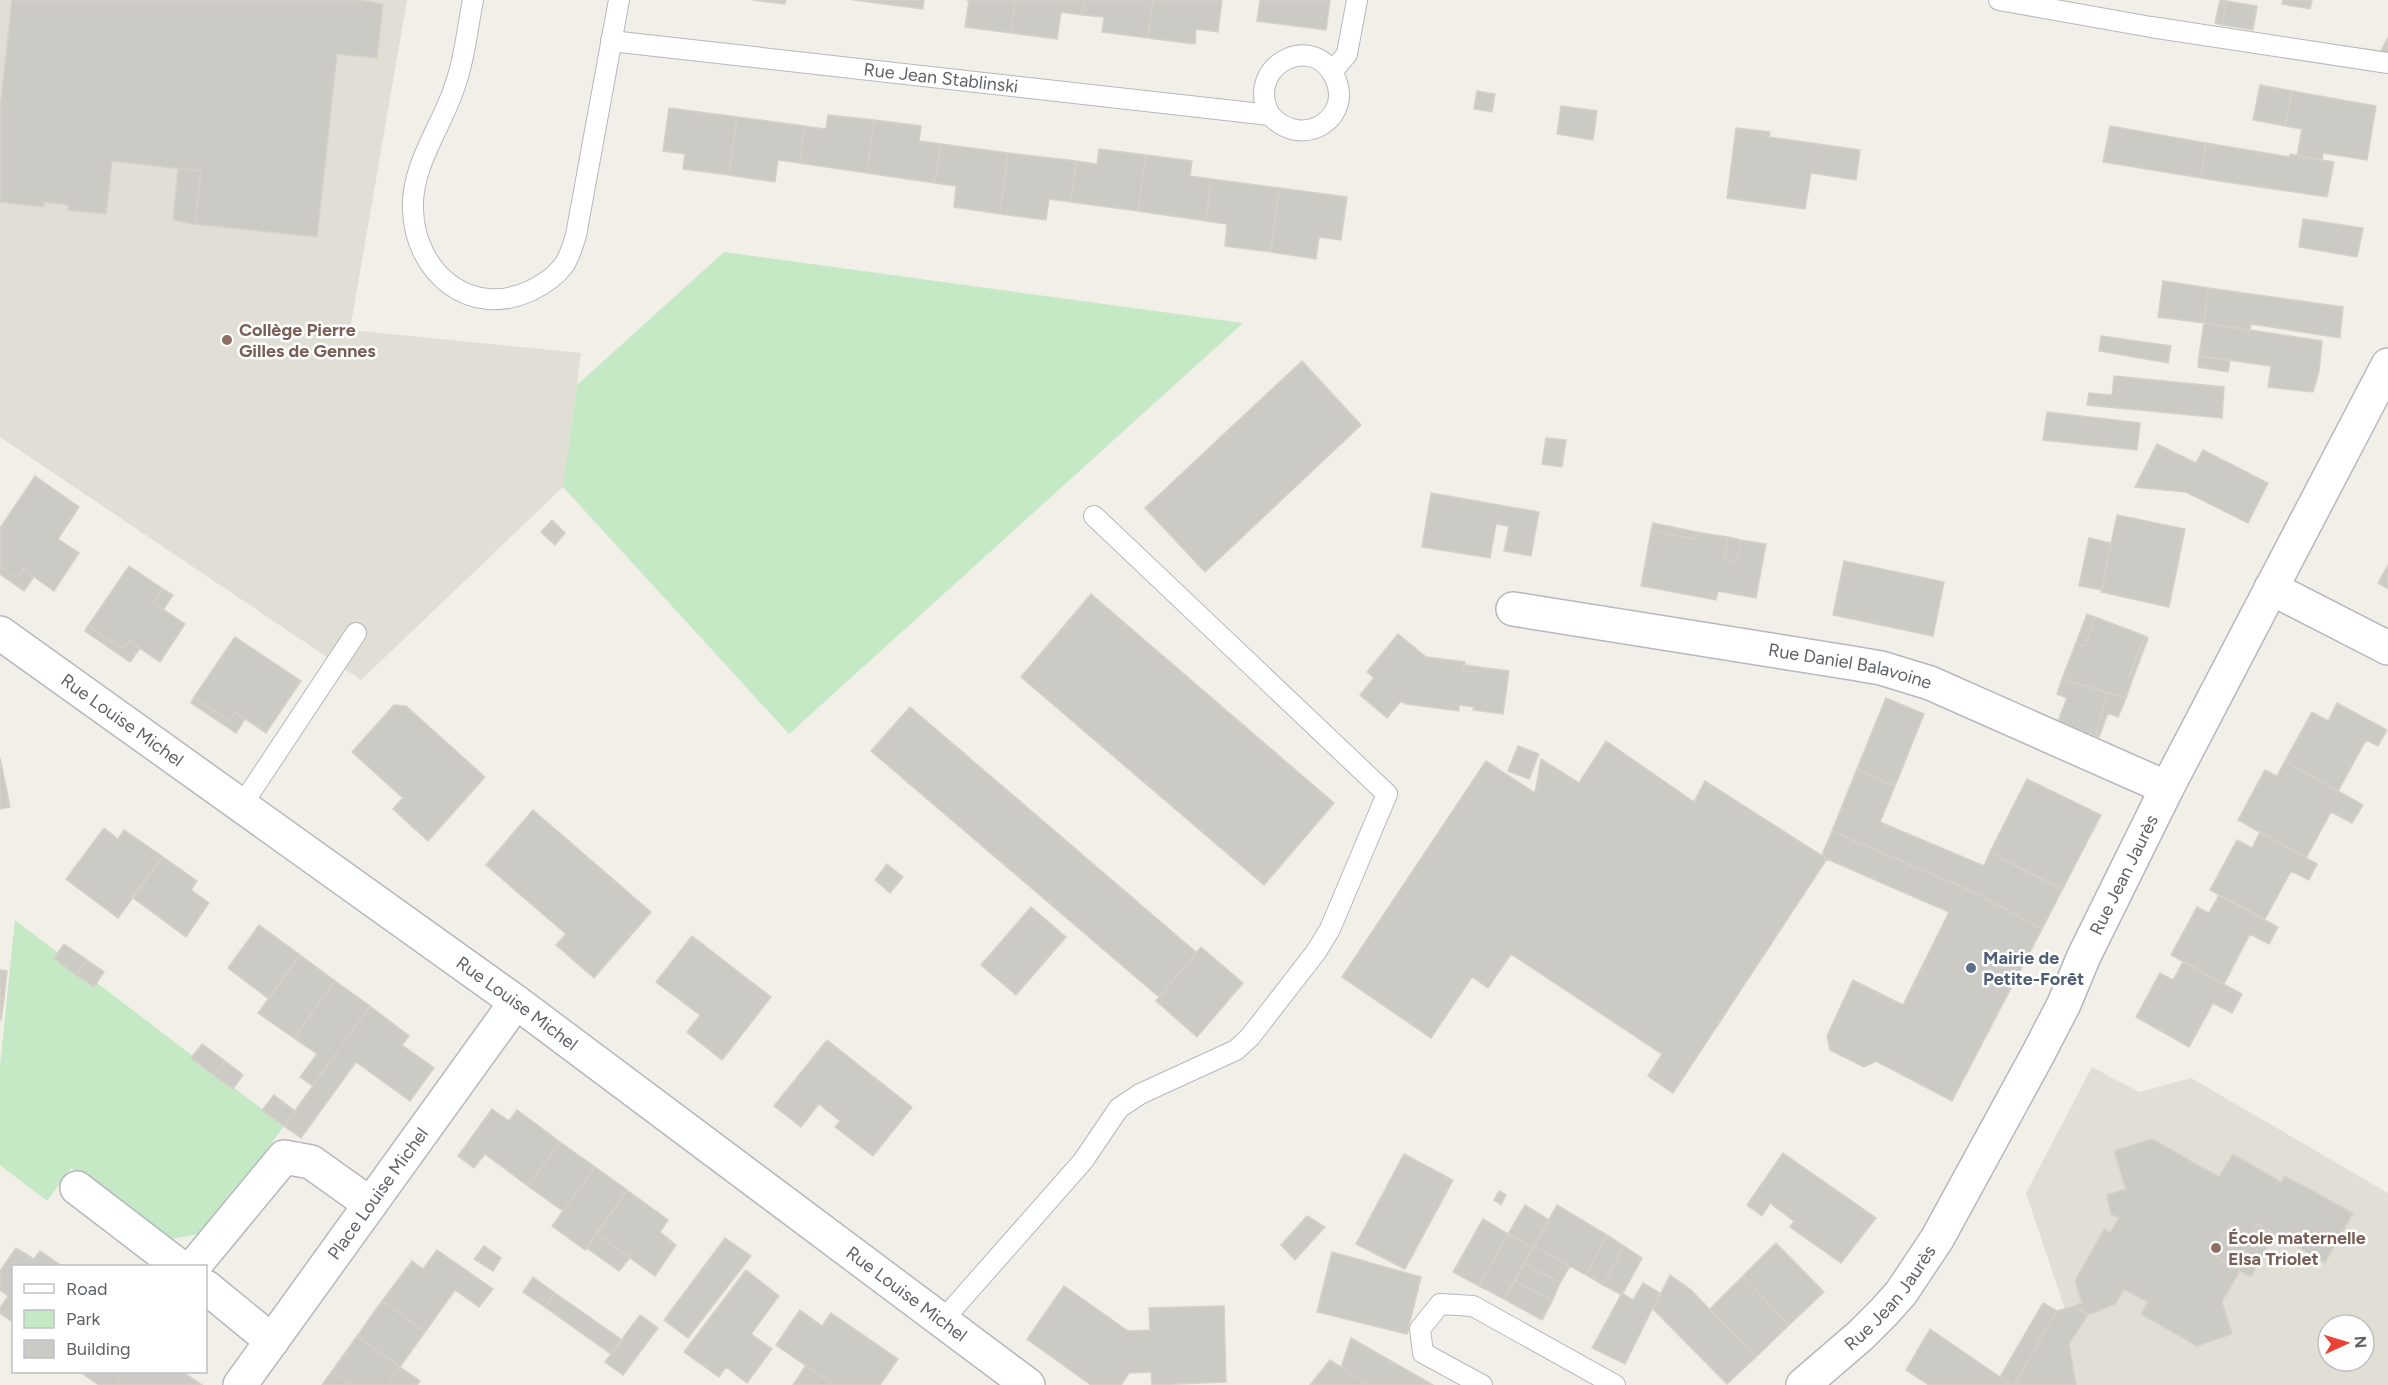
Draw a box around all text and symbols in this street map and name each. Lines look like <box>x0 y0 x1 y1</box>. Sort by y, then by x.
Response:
street label: Rue Jean Stablinski <box>862 58 1019 98</box>
place label: Collège Pierre Gilles de Gennes <box>239 319 376 362</box>
marker: Collège Pierre Gilles de Gennes <box>220 333 234 347</box>
street label: Rue Daniel Balavoine <box>1767 639 1935 694</box>
street label: Rue Louise Michel <box>56 669 188 771</box>
street label: Rue Jean Jaurès <box>2085 811 2163 939</box>
place label: Mairie de Petite-Forêt <box>1983 947 2084 990</box>
street label: Rue Louise Michel <box>452 952 582 1055</box>
marker: Mairie de Petite-Forêt <box>1964 961 1978 975</box>
street label: Place Louise Michel <box>323 1123 433 1264</box>
place label: École maternelle Elsa Triolet <box>2228 1227 2366 1270</box>
street label: Rue Jean Jaurès <box>1840 1241 1941 1355</box>
marker: École maternelle Elsa Triolet <box>2209 1241 2223 1255</box>
street label: Rue Louise Michel <box>842 1242 971 1346</box>
legend <box>12 1265 207 1373</box>
text: Road <box>66 1278 107 1300</box>
text: Park <box>66 1308 101 1330</box>
north arrow <box>2316 1313 2376 1373</box>
text: N <box>2351 1335 2370 1349</box>
text: Building <box>66 1338 131 1360</box>

